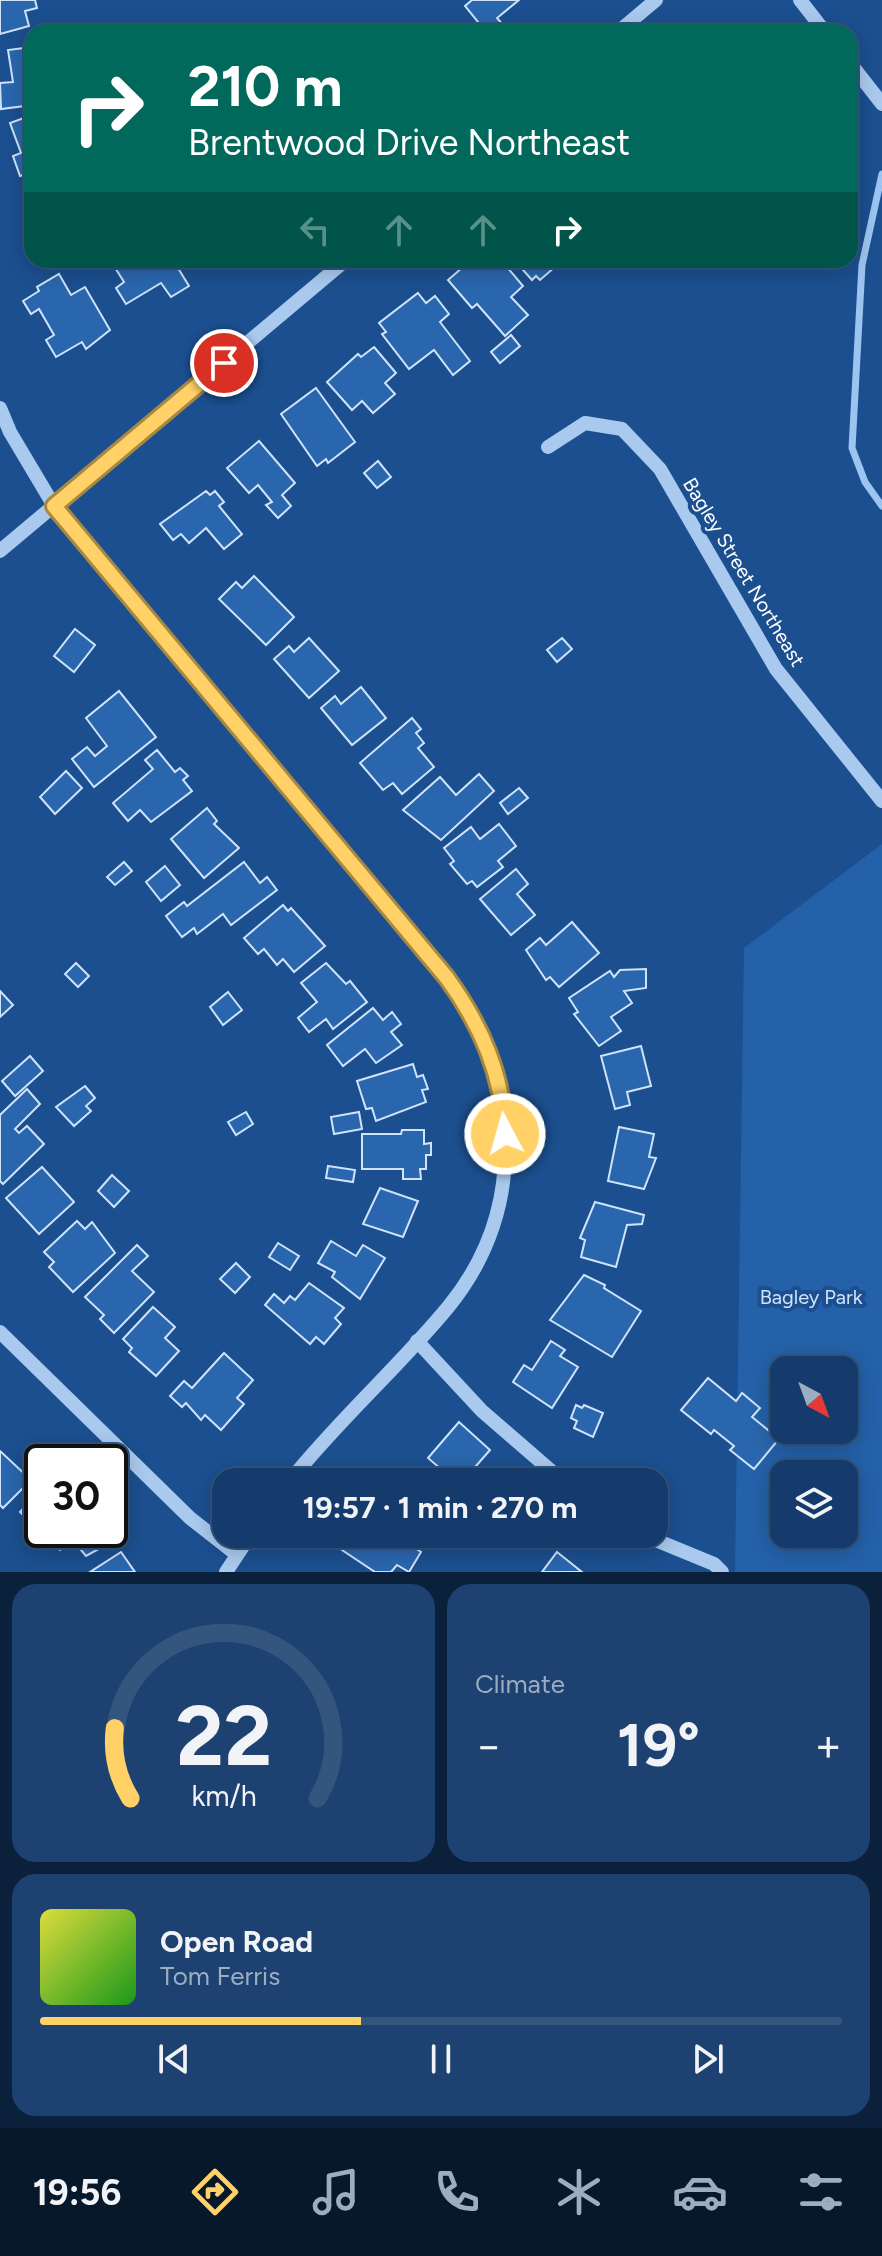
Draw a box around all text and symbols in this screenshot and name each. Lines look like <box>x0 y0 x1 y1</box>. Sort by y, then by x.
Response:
text: 210 m <box>188 53 343 120</box>
icon: right <box>56 56 160 160</box>
text: Brentwood Drive Northeast <box>188 121 630 164</box>
icon: left <box>293 208 337 252</box>
icon: ahead <box>377 208 421 252</box>
icon: ahead <box>461 208 505 252</box>
icon: right <box>545 208 589 252</box>
pin <box>190 329 258 397</box>
icon: arrive <box>202 341 246 385</box>
street label: Bagley Street Northeast <box>678 473 810 671</box>
position arrow <box>463 1092 547 1176</box>
park label: Bagley Park <box>760 1285 863 1309</box>
north arrow <box>770 1356 858 1444</box>
map controls <box>770 1356 858 1548</box>
speed limit sign: 30 <box>24 1444 128 1548</box>
button: layers <box>770 1460 858 1548</box>
text: 19:57 · 1 min · 270 m <box>302 1489 578 1526</box>
text: Climate <box>475 1668 565 1700</box>
text: 22 <box>175 1686 272 1786</box>
text: 19° <box>617 1709 700 1781</box>
text: − <box>475 1719 502 1772</box>
text: + <box>815 1719 842 1772</box>
text: km/h <box>191 1779 256 1813</box>
text: Open Road <box>160 1923 313 1960</box>
text: Tom Ferris <box>160 1960 280 1992</box>
icon: previous <box>152 2037 196 2081</box>
icon: pause <box>419 2037 463 2081</box>
icon: next <box>686 2037 730 2081</box>
icon: directions <box>187 2164 243 2220</box>
icon: music <box>308 2164 364 2220</box>
icon: phone <box>429 2164 485 2220</box>
icon: climate <box>551 2164 607 2220</box>
icon: car <box>672 2164 728 2220</box>
icon: filters <box>793 2164 849 2220</box>
text: 19:56 <box>33 2171 121 2214</box>

